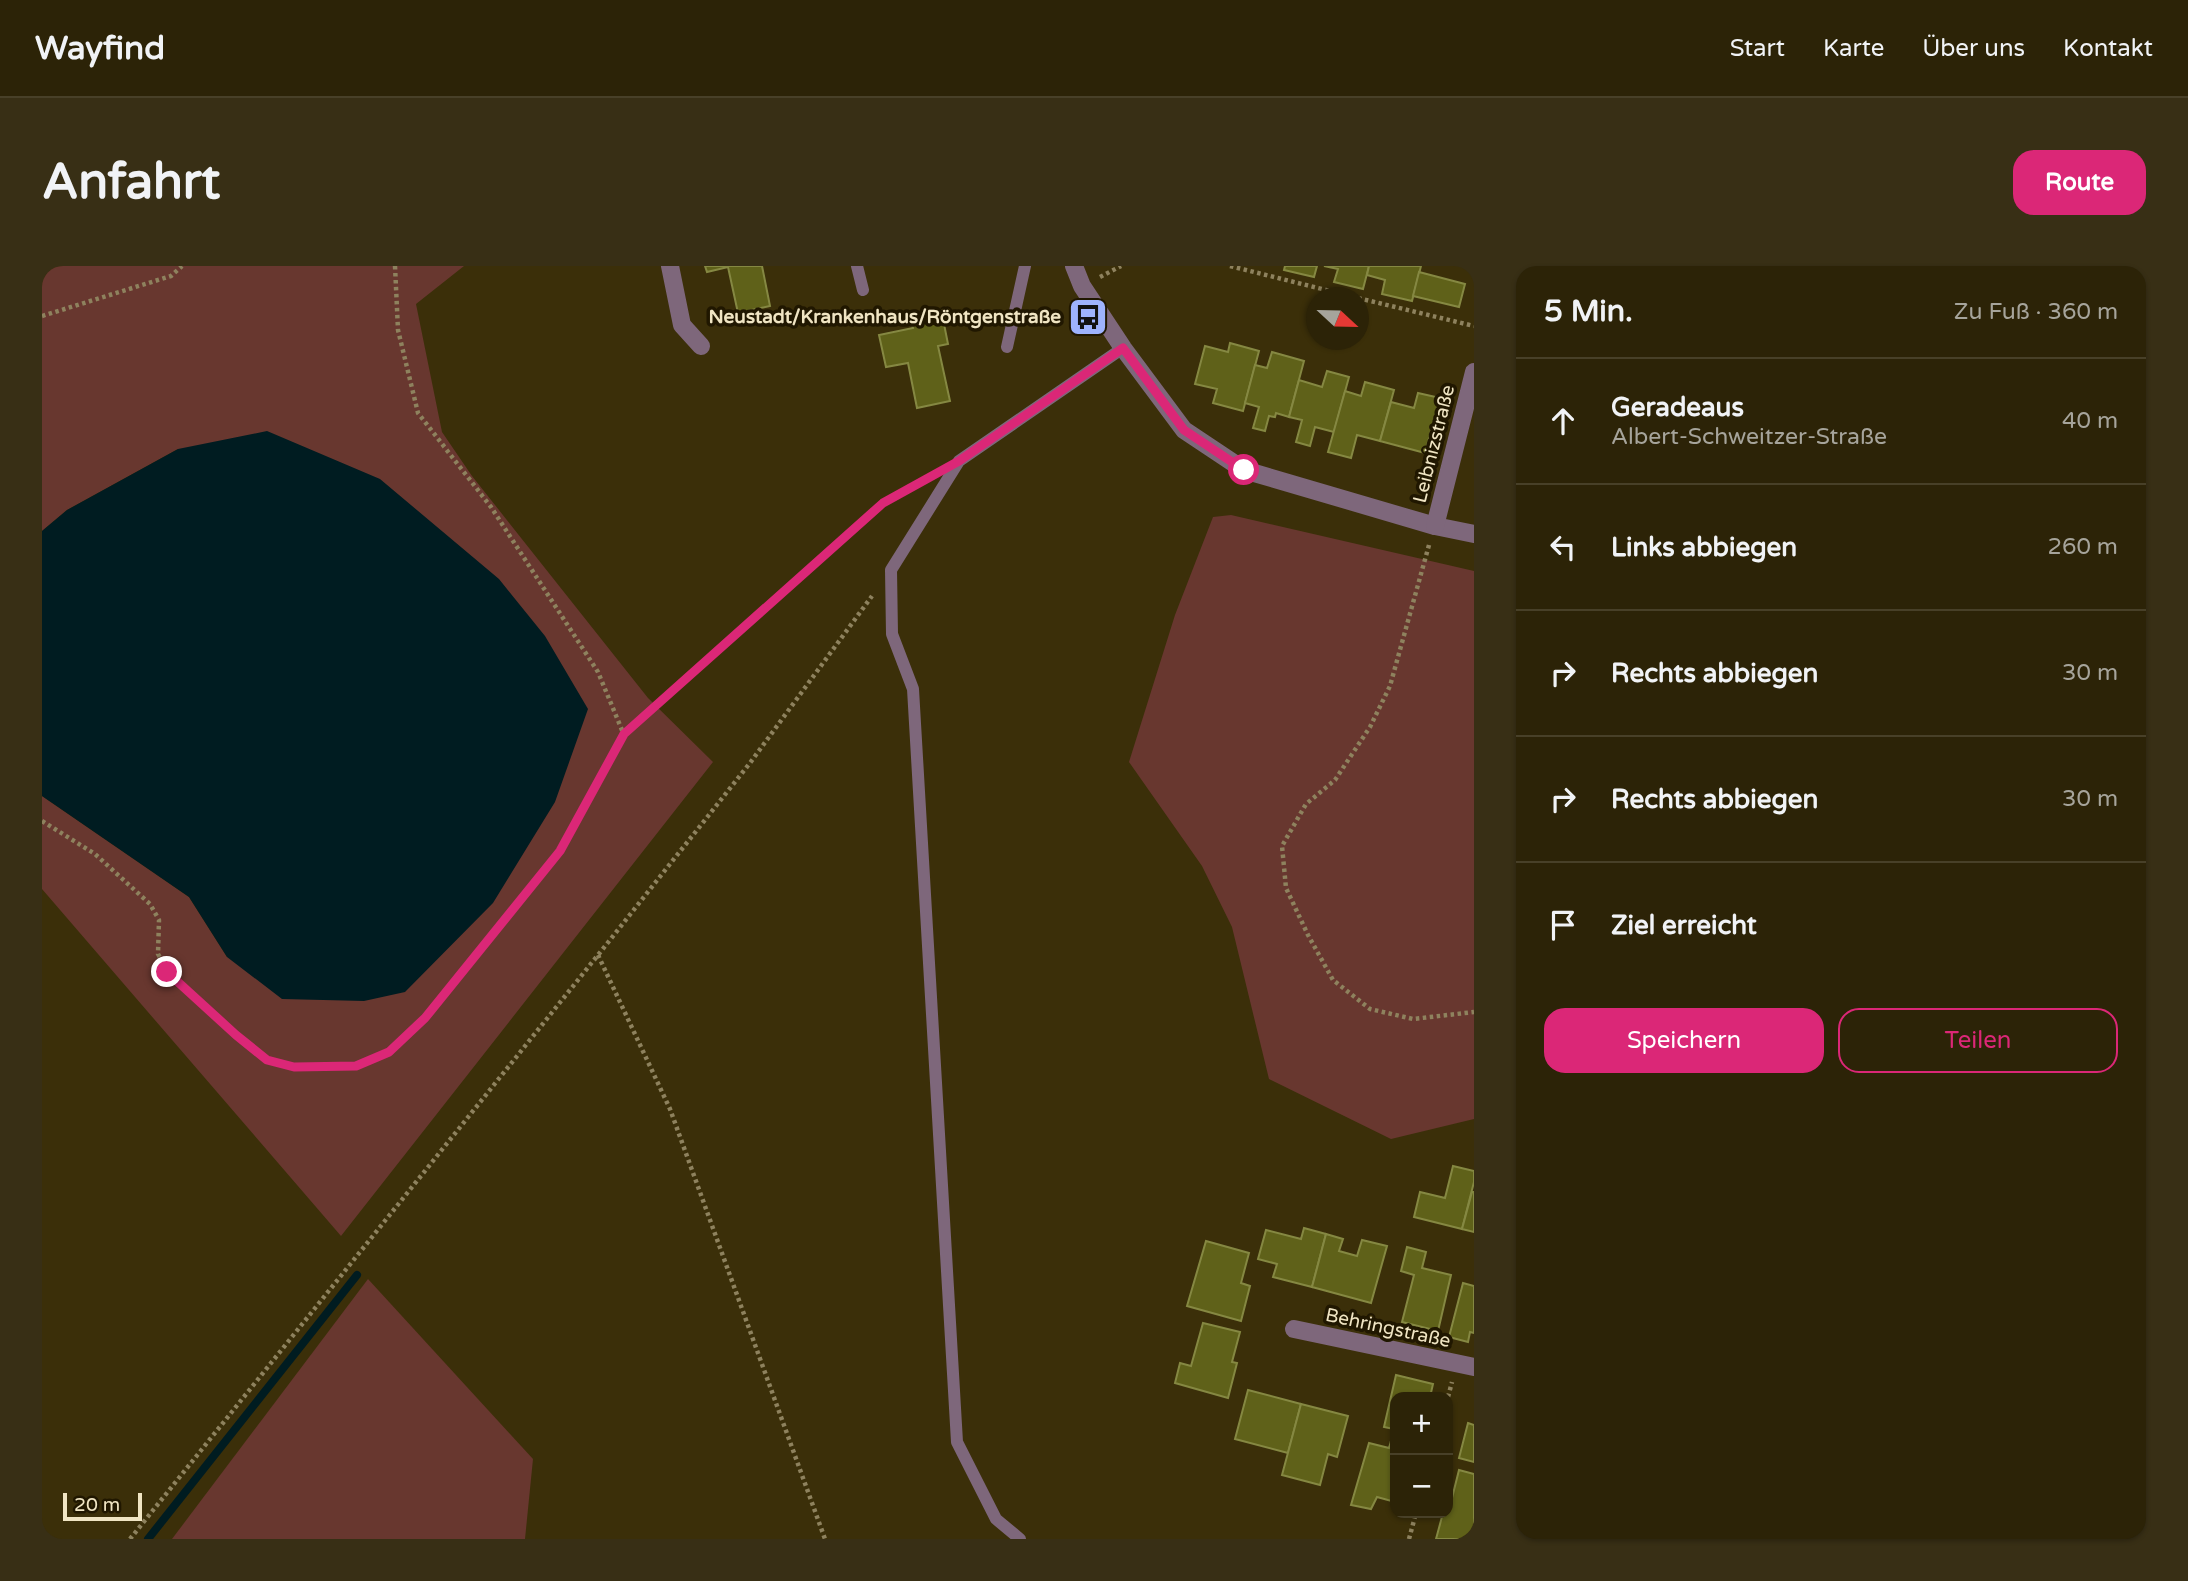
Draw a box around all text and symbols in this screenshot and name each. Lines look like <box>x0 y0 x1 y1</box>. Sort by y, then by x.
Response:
text: Wayfind <box>35 29 165 68</box>
text: Start <box>1730 34 1785 63</box>
text: Karte <box>1823 34 1884 63</box>
text: Über uns <box>1922 34 2025 63</box>
text: Kontakt <box>2063 34 2153 63</box>
button: Route <box>2013 150 2146 215</box>
text: Anfahrt <box>42 153 220 212</box>
north arrow <box>1306 287 1369 350</box>
text: 5 Min. <box>1544 293 1633 330</box>
bus stop icon: Neustadt/Krankenhaus/Röntgenstraße <box>1067 296 1109 338</box>
text: Zu Fuß · 360 m <box>1954 298 2118 326</box>
place label: Neustadt/Krankenhaus/Röntgenstraße <box>709 306 1061 329</box>
street label: Leibnizstraße <box>1409 383 1459 505</box>
text: Geradeaus <box>1611 392 1744 423</box>
icon: ahead <box>1544 402 1582 440</box>
text: 40 m <box>2062 407 2118 435</box>
text: Albert-Schweitzer-Straße <box>1611 423 1887 451</box>
route start <box>1228 454 1259 485</box>
icon: left <box>1544 528 1582 566</box>
text: Links abbiegen <box>1611 532 1797 563</box>
text: 260 m <box>2048 533 2118 561</box>
icon: right <box>1544 654 1582 692</box>
text: Rechts abbiegen <box>1611 658 1818 689</box>
text: 30 m <box>2062 659 2118 687</box>
icon: right <box>1544 780 1582 818</box>
text: Rechts abbiegen <box>1611 784 1818 815</box>
text: 30 m <box>2062 785 2118 813</box>
icon: arrive <box>1544 906 1582 944</box>
text: Ziel erreicht <box>1611 910 1757 941</box>
route end <box>151 956 182 987</box>
button: Speichern <box>1544 1008 1824 1073</box>
button: Teilen <box>1838 1008 2118 1073</box>
street label: Behringstraße <box>1323 1304 1453 1352</box>
map controls <box>1390 1392 1453 1518</box>
button: + <box>1390 1392 1453 1455</box>
button: − <box>1390 1455 1453 1518</box>
scale bar <box>63 1490 142 1522</box>
text: 20 m <box>74 1494 120 1516</box>

